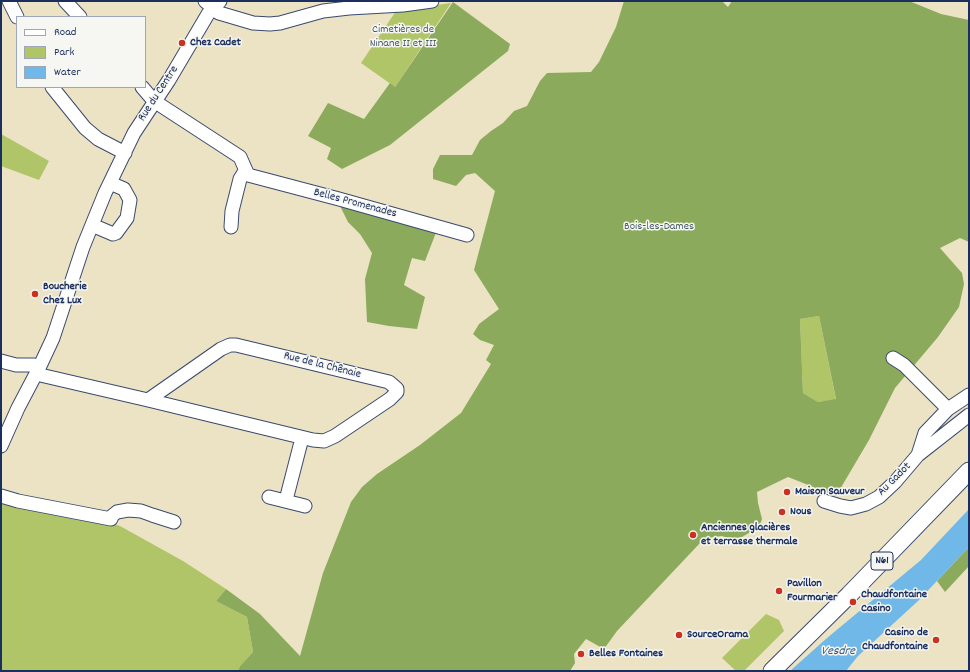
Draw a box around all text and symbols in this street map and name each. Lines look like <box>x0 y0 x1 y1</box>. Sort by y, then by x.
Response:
legend <box>16 16 146 88</box>
park label: Cimetières de Ninane II et III <box>370 23 436 51</box>
text: Road <box>54 24 76 41</box>
place label: Chez Cadet <box>190 36 241 50</box>
marker: Chez Cadet <box>177 38 187 48</box>
text: Park <box>54 44 74 61</box>
street label: Rue du Centre <box>136 63 182 125</box>
text: Water <box>54 64 81 81</box>
street label: Belles Promenades <box>312 186 398 222</box>
park label: Bois-les-Dames <box>624 220 694 234</box>
place label: Boucherie Chez Lux <box>43 280 87 308</box>
marker: Boucherie Chez Lux <box>30 289 40 299</box>
street label: Rue de la Chênaie <box>282 349 362 383</box>
street label: Au Gadot <box>875 460 915 500</box>
place label: Maison Sauveur <box>795 485 865 499</box>
marker: Maison Sauveur <box>782 487 792 497</box>
place label: Nous <box>790 505 811 519</box>
marker: Nous <box>777 507 787 517</box>
place label: Anciennes glacières et terrasse thermale <box>701 521 797 549</box>
marker: Anciennes glacières et terrasse thermale <box>688 530 698 540</box>
road number: N61 <box>871 552 893 570</box>
place label: Pavillon Fourmarier <box>787 577 838 605</box>
marker: Pavillon Fourmarier <box>774 586 784 596</box>
place label: Chaudfontaine Casino <box>861 588 927 616</box>
marker: Chaudfontaine Casino <box>848 597 858 607</box>
place label: Casino de Chaudfontaine <box>862 626 928 654</box>
place label: SourceOrama <box>687 628 748 642</box>
marker: SourceOrama <box>674 630 684 640</box>
marker: Casino de Chaudfontaine <box>931 635 941 645</box>
water label: Vesdre <box>821 644 855 660</box>
place label: Belles Fontaines <box>589 647 663 661</box>
marker: Belles Fontaines <box>576 649 586 659</box>

